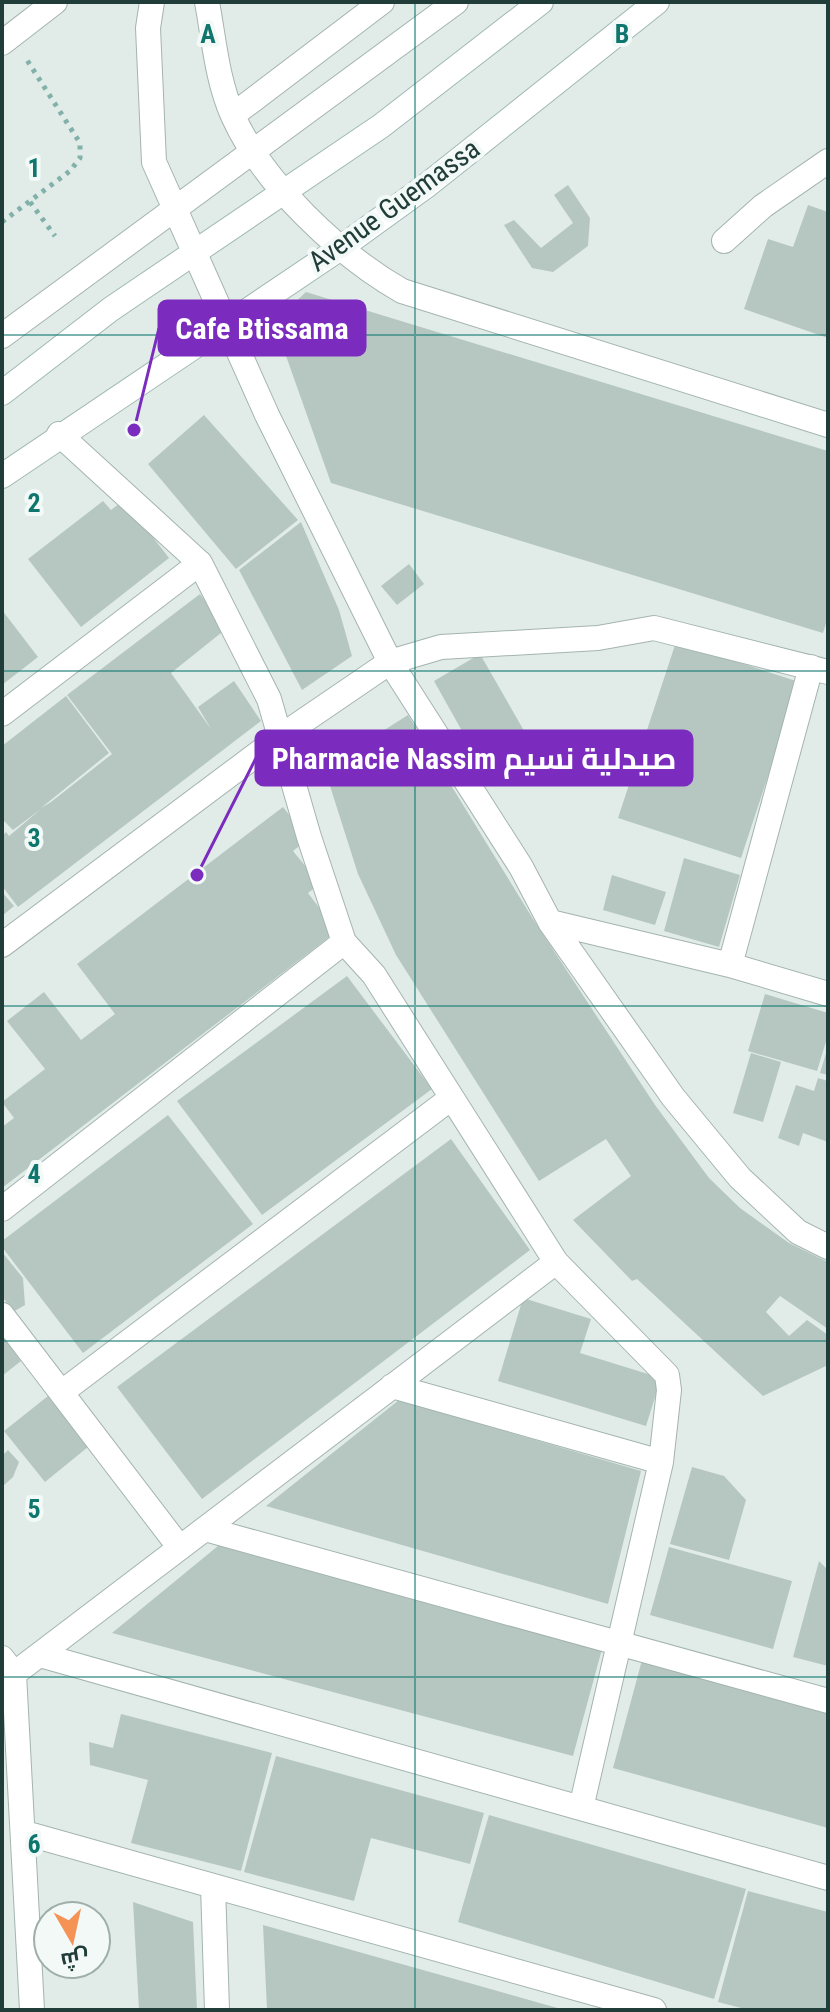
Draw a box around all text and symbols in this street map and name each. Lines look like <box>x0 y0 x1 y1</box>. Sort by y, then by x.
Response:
text: A <box>200 19 216 49</box>
text: B <box>615 19 629 49</box>
street label: Avenue Guemassa <box>302 132 486 278</box>
text: 1 <box>27 153 41 183</box>
callout: Cafe Btissama <box>159 301 365 355</box>
text: Cafe Btissama <box>175 311 349 346</box>
text: 2 <box>27 488 41 518</box>
callout: Pharmacie Nassim صيدلية نسيم <box>256 731 692 785</box>
text: Pharmacie Nassim صيدلية نسيم <box>272 741 676 779</box>
text: 3 <box>27 823 41 853</box>
text: 4 <box>27 1159 41 1189</box>
text: 5 <box>27 1494 41 1524</box>
text: 6 <box>27 1829 41 1859</box>
north arrow <box>32 1900 112 1980</box>
text: ش <box>59 1944 91 1974</box>

